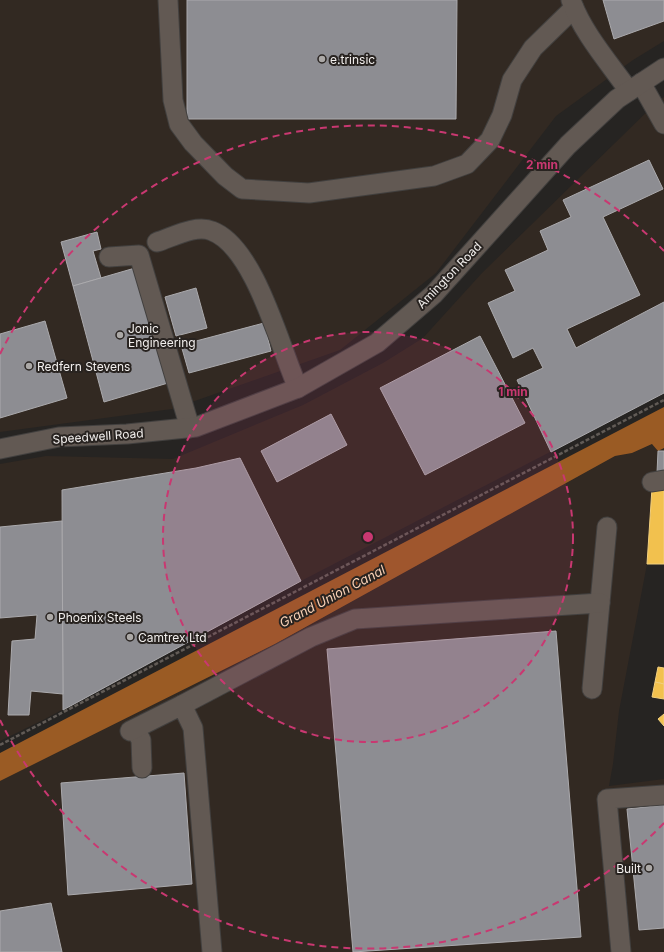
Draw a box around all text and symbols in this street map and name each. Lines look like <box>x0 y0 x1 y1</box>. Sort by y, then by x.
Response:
place label: e.trinsic <box>330 52 375 67</box>
marker: e.trinsic <box>317 54 327 64</box>
text: 2 min <box>526 157 558 172</box>
street label: Amington Road <box>414 239 484 311</box>
place label: Jonic Engineering <box>128 321 196 350</box>
marker: Jonic Engineering <box>115 330 125 340</box>
place label: Redfern Stevens <box>37 359 130 374</box>
marker: Redfern Stevens <box>24 361 34 371</box>
text: 1 min <box>498 384 528 399</box>
street label: Speedwell Road <box>52 425 144 447</box>
centre of rings <box>361 530 375 544</box>
water label: Grand Union Canal <box>276 561 388 631</box>
place label: Phoenix Steels <box>58 610 142 625</box>
marker: Phoenix Steels <box>45 612 55 622</box>
place label: Camtrex Ltd <box>138 630 207 645</box>
marker: Camtrex Ltd <box>125 632 135 642</box>
place label: Built <box>616 861 641 876</box>
marker: Built <box>644 863 654 873</box>

